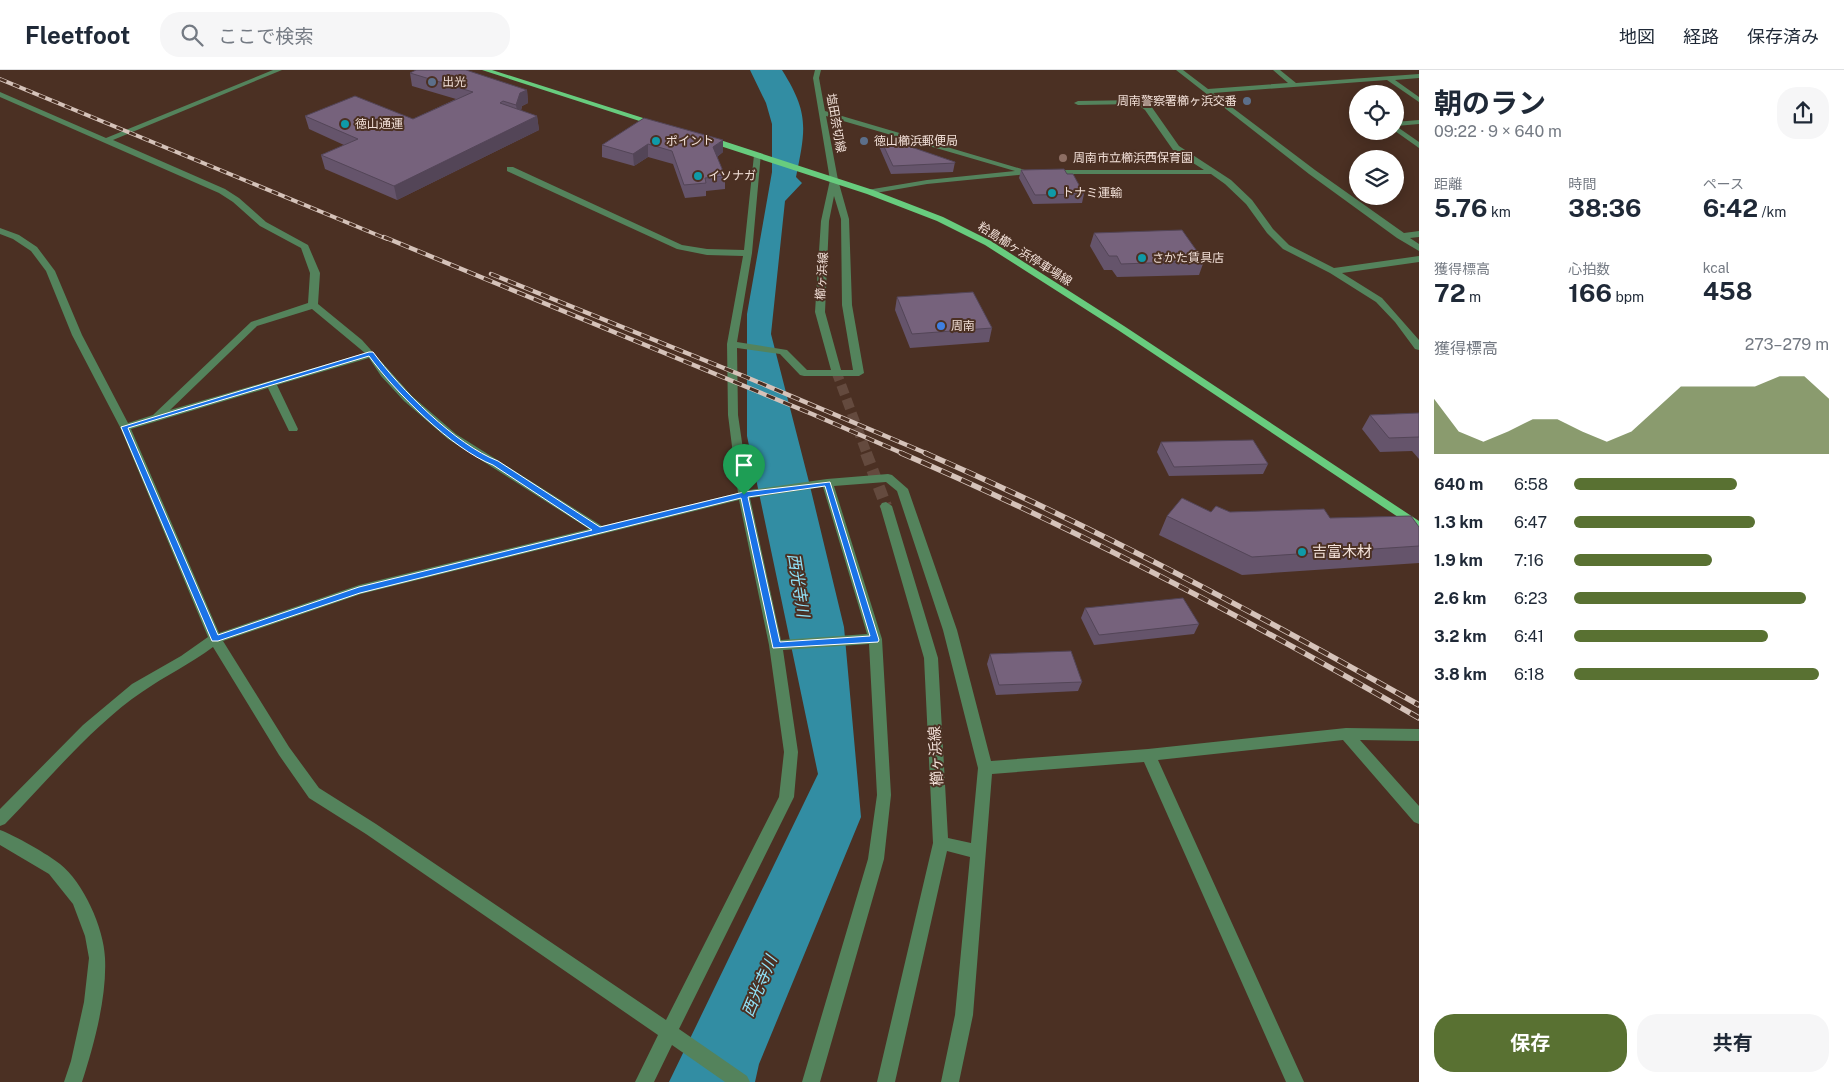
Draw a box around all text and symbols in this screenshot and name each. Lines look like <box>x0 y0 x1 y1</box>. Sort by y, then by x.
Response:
search box <box>160 12 510 57</box>
text: Fleetfoot <box>25 21 130 49</box>
icon: search <box>178 21 206 49</box>
text: ここで検索 <box>218 25 313 47</box>
text: 地図 <box>1619 26 1655 47</box>
text: 経路 <box>1683 26 1719 47</box>
text: 保存済み <box>1747 26 1819 47</box>
place label: 出光 <box>442 75 466 89</box>
marker: 出光 <box>426 76 438 88</box>
map controls <box>1349 85 1404 205</box>
button: locate <box>1349 85 1404 140</box>
text: 朝のラン <box>1434 86 1546 119</box>
button: share <box>1777 87 1829 139</box>
street label: 塩田奈切線 <box>824 92 848 154</box>
place label: 周南警察署櫛ヶ浜交番 <box>1117 94 1237 108</box>
marker: 周南警察署櫛ヶ浜交番 <box>1241 95 1253 107</box>
place label: 徳山通運 <box>355 117 403 131</box>
marker: 徳山通運 <box>339 118 351 130</box>
text: 09:22 · 9 × 640 m <box>1434 122 1562 141</box>
place label: ポイント <box>666 134 714 148</box>
place label: 徳山櫛浜郵便局 <box>874 134 958 148</box>
marker: ポイント <box>650 135 662 147</box>
marker: 徳山櫛浜郵便局 <box>858 135 870 147</box>
button: layers <box>1349 150 1404 205</box>
place label: 周南市立櫛浜西保育園 <box>1073 151 1193 165</box>
marker: 周南市立櫛浜西保育園 <box>1057 152 1069 164</box>
place label: イソナガ <box>708 169 756 183</box>
marker: イソナガ <box>692 170 704 182</box>
text: 距離 <box>1434 176 1462 192</box>
text: 時間 <box>1568 176 1596 192</box>
text: ペース <box>1703 176 1744 192</box>
place label: トナミ運輸 <box>1062 186 1122 200</box>
marker: トナミ運輸 <box>1046 187 1058 199</box>
text: 5.76 <box>1434 193 1488 223</box>
text: 38:36 <box>1568 193 1641 223</box>
text: 6:42 <box>1703 193 1758 223</box>
text: km <box>1488 204 1511 220</box>
text: /km <box>1758 204 1786 220</box>
street label: 粭島櫛ヶ浜停車場線 <box>975 219 1075 289</box>
place label: さかた賃具店 <box>1152 251 1224 265</box>
street label: 櫛ヶ浜線 <box>813 252 831 300</box>
marker: さかた賃具店 <box>1136 252 1148 264</box>
text: kcal <box>1703 260 1730 276</box>
text: 獲得標高 <box>1434 261 1490 277</box>
text: 心拍数 <box>1568 261 1610 277</box>
text: 458 <box>1703 276 1752 306</box>
text: 72 <box>1434 278 1466 308</box>
text: 166 <box>1568 278 1612 308</box>
text: m <box>1466 289 1481 305</box>
text: bpm <box>1612 289 1644 305</box>
place label: 周南 <box>951 319 975 333</box>
marker: 周南 <box>935 320 947 332</box>
text: 273–279 m <box>1745 335 1829 354</box>
text: 獲得標高 <box>1434 339 1498 358</box>
pin <box>723 444 765 495</box>
icon: arrive <box>730 451 758 479</box>
text: 640 m <box>1434 475 1483 494</box>
text: 6:58 <box>1514 475 1548 494</box>
text: 1.3 km <box>1434 513 1483 532</box>
text: 6:47 <box>1514 513 1547 532</box>
place label: 吉富木材 <box>1312 543 1372 560</box>
marker: 吉富木材 <box>1296 546 1308 558</box>
text: 1.9 km <box>1434 551 1483 570</box>
text: 7:16 <box>1514 551 1544 570</box>
water label: 西光寺川 <box>784 552 813 620</box>
text: 2.6 km <box>1434 589 1486 608</box>
text: 6:23 <box>1514 589 1548 608</box>
text: 3.2 km <box>1434 627 1487 646</box>
text: 6:41 <box>1514 627 1544 646</box>
text: 3.8 km <box>1434 665 1487 684</box>
text: 6:18 <box>1514 665 1544 684</box>
street label: 櫛ヶ浜線 <box>925 726 946 786</box>
water label: 西光寺川 <box>738 951 781 1019</box>
button: 保存 <box>1434 1014 1627 1072</box>
button: 共有 <box>1637 1014 1829 1072</box>

